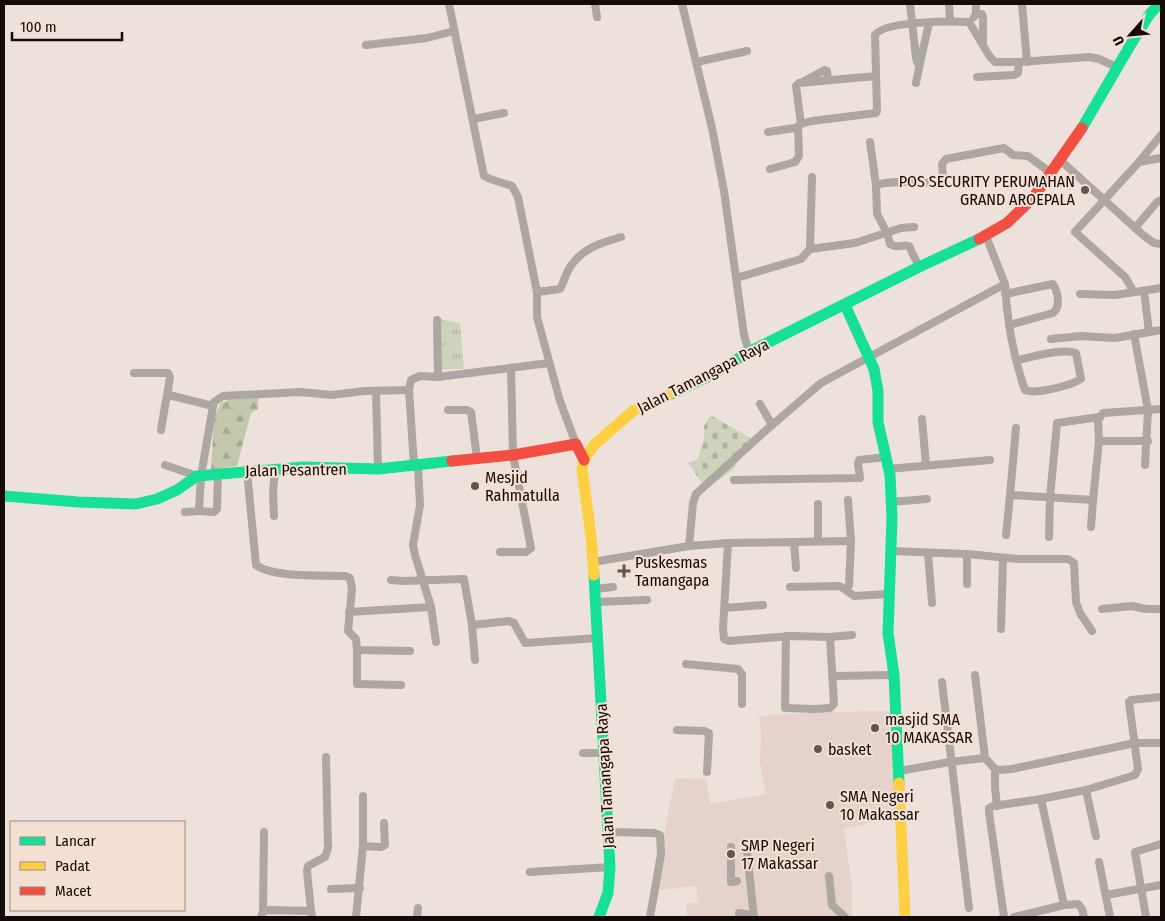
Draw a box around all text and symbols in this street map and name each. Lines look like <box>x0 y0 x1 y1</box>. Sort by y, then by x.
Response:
scale bar <box>12 10 122 42</box>
north arrow <box>1105 10 1155 60</box>
text: 100 m <box>20 18 57 36</box>
text: U <box>1109 33 1128 48</box>
place label: POS SECURITY PERUMAHAN GRAND AROEPALA <box>899 172 1076 209</box>
marker: POS SECURITY PERUMAHAN GRAND AROEPALA <box>1079 184 1091 196</box>
street label: Jalan Tamangapa Raya <box>634 335 772 417</box>
street label: Jalan Pesantren <box>245 460 347 480</box>
place label: Mesjid Rahmatulla <box>485 468 560 505</box>
marker: Mesjid Rahmatulla <box>469 480 481 492</box>
place label: Puskesmas Tamangapa <box>635 553 709 590</box>
marker: Puskesmas Tamangapa <box>617 564 631 578</box>
street label: Jalan Tamangapa Raya <box>592 703 618 849</box>
place label: masjid SMA 10 MAKASSAR <box>885 710 973 747</box>
marker: masjid SMA 10 MAKASSAR <box>869 722 881 734</box>
place label: basket <box>828 740 872 759</box>
marker: basket <box>812 743 824 755</box>
place label: SMA Negeri 10 Makassar <box>840 787 920 824</box>
marker: SMA Negeri 10 Makassar <box>824 799 836 811</box>
legend <box>10 821 185 911</box>
text: Lancar <box>55 832 96 850</box>
place label: SMP Negeri 17 Makassar <box>741 836 819 873</box>
marker: SMP Negeri 17 Makassar <box>725 848 737 860</box>
text: Padat <box>55 857 90 875</box>
text: Macet <box>55 882 92 900</box>

